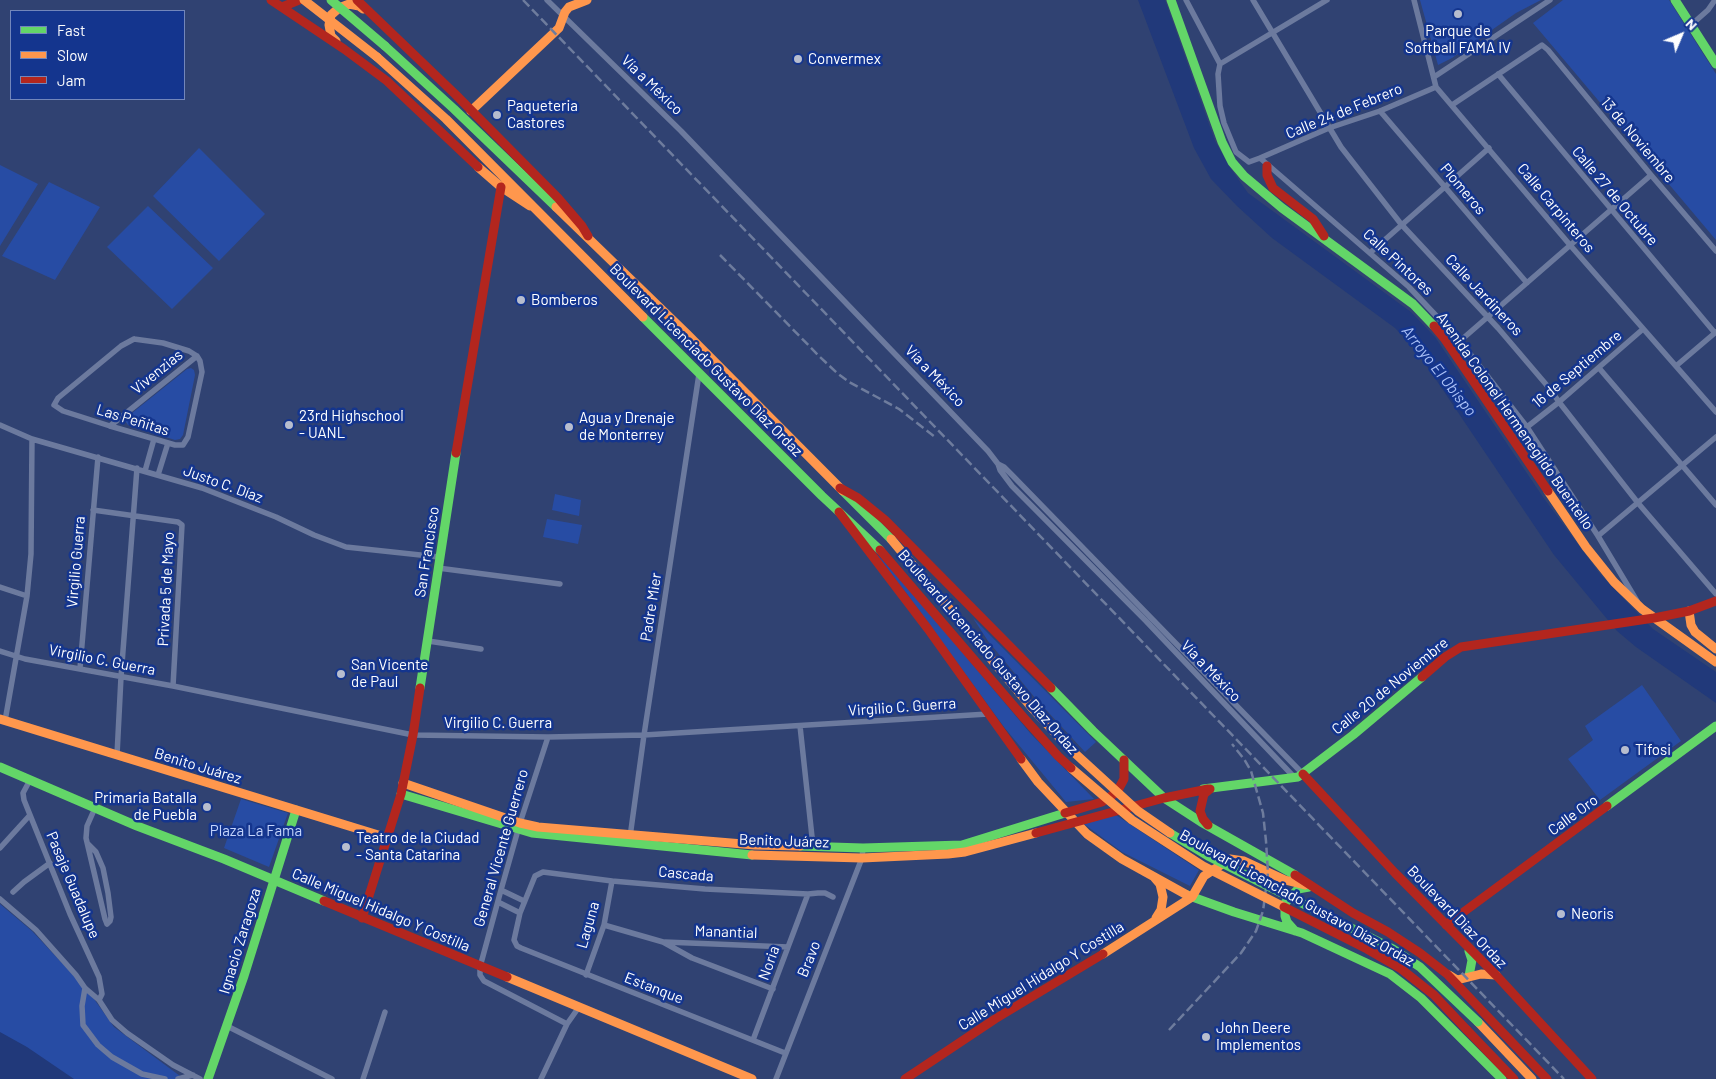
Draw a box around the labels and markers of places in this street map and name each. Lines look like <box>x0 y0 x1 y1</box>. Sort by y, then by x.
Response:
marker: Parque de Softball FAMA IV <box>1452 8 1464 20</box>
place label: Parque de Softball FAMA IV <box>1405 22 1511 57</box>
place label: Convermex <box>808 50 881 68</box>
marker: Convermex <box>792 53 804 65</box>
place label: Paqueteria Castores <box>507 97 578 132</box>
marker: Paqueteria Castores <box>491 109 503 121</box>
place label: Bomberos <box>531 291 598 309</box>
marker: Bomberos <box>515 294 527 306</box>
place label: 23rd Highschool - UANL <box>299 407 404 442</box>
place label: Agua y Drenaje de Monterrey <box>579 409 675 444</box>
marker: 23rd Highschool - UANL <box>283 419 295 431</box>
marker: Agua y Drenaje de Monterrey <box>563 421 575 433</box>
place label: San Vicente de Paul <box>351 656 428 691</box>
marker: San Vicente de Paul <box>335 668 347 680</box>
place label: Tifosi <box>1635 741 1671 759</box>
marker: Tifosi <box>1619 744 1631 756</box>
place label: Primaria Batalla de Puebla <box>94 789 197 824</box>
marker: Primaria Batalla de Puebla <box>201 801 213 813</box>
place label: Teatro de la Ciudad - Santa Catarina <box>356 829 479 864</box>
marker: Teatro de la Ciudad - Santa Catarina <box>340 841 352 853</box>
place label: Neoris <box>1571 905 1614 923</box>
marker: Neoris <box>1555 908 1567 920</box>
place label: John Deere Implementos <box>1216 1019 1301 1054</box>
marker: John Deere Implementos <box>1200 1031 1212 1043</box>

